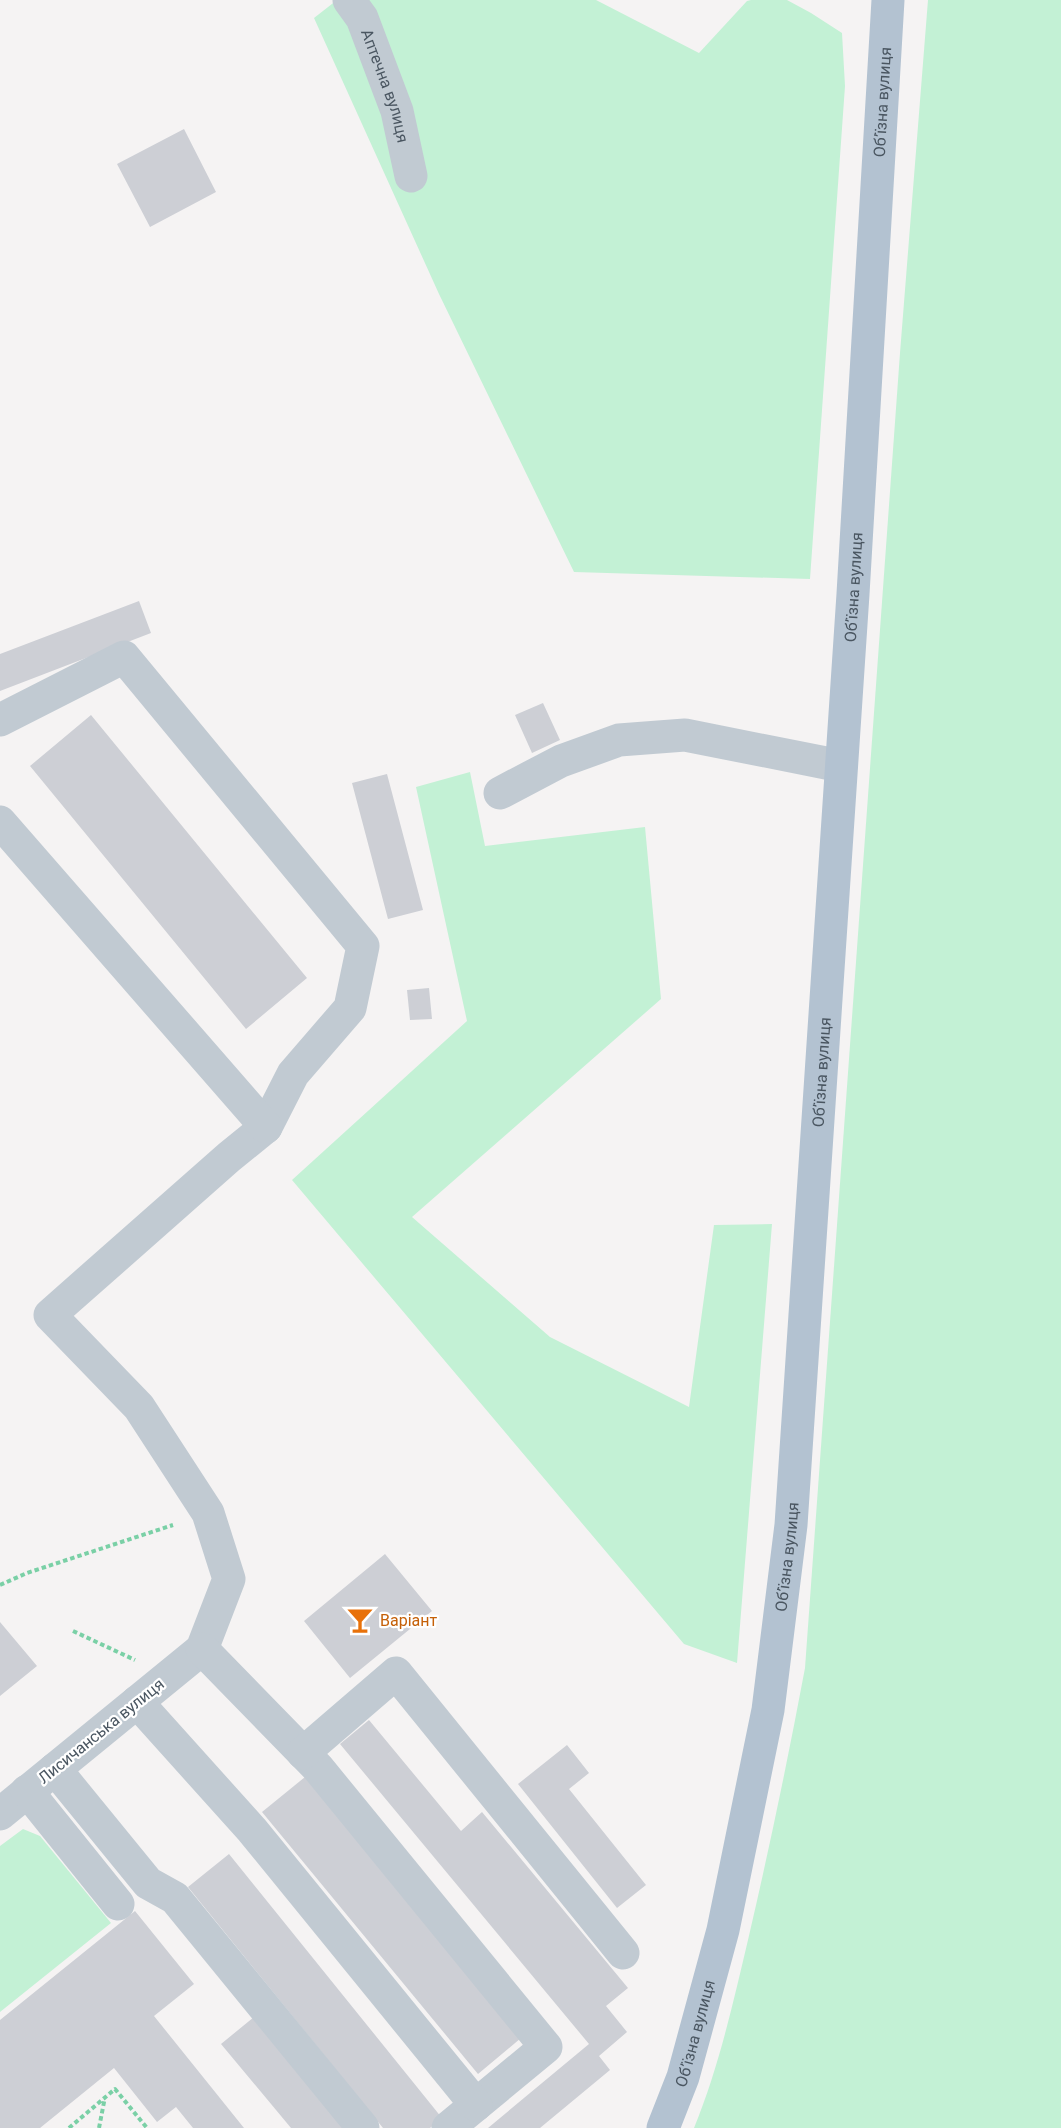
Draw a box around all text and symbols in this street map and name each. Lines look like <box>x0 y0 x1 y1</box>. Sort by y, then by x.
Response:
street label: Аптечна вулиця <box>357 26 413 144</box>
street label: Об’їзна вулиця <box>869 46 895 158</box>
street label: Об’їзна вулиця <box>840 532 866 643</box>
street label: Об’їзна вулиця <box>808 1016 834 1128</box>
street label: Об’їзна вулиця <box>771 1501 802 1613</box>
bar icon: Варіант <box>345 1605 375 1635</box>
place label: Варіант <box>380 1611 437 1630</box>
street label: Лисичанська вулиця <box>34 1674 168 1788</box>
street label: Об’їзна вулиця <box>671 1978 719 2090</box>

